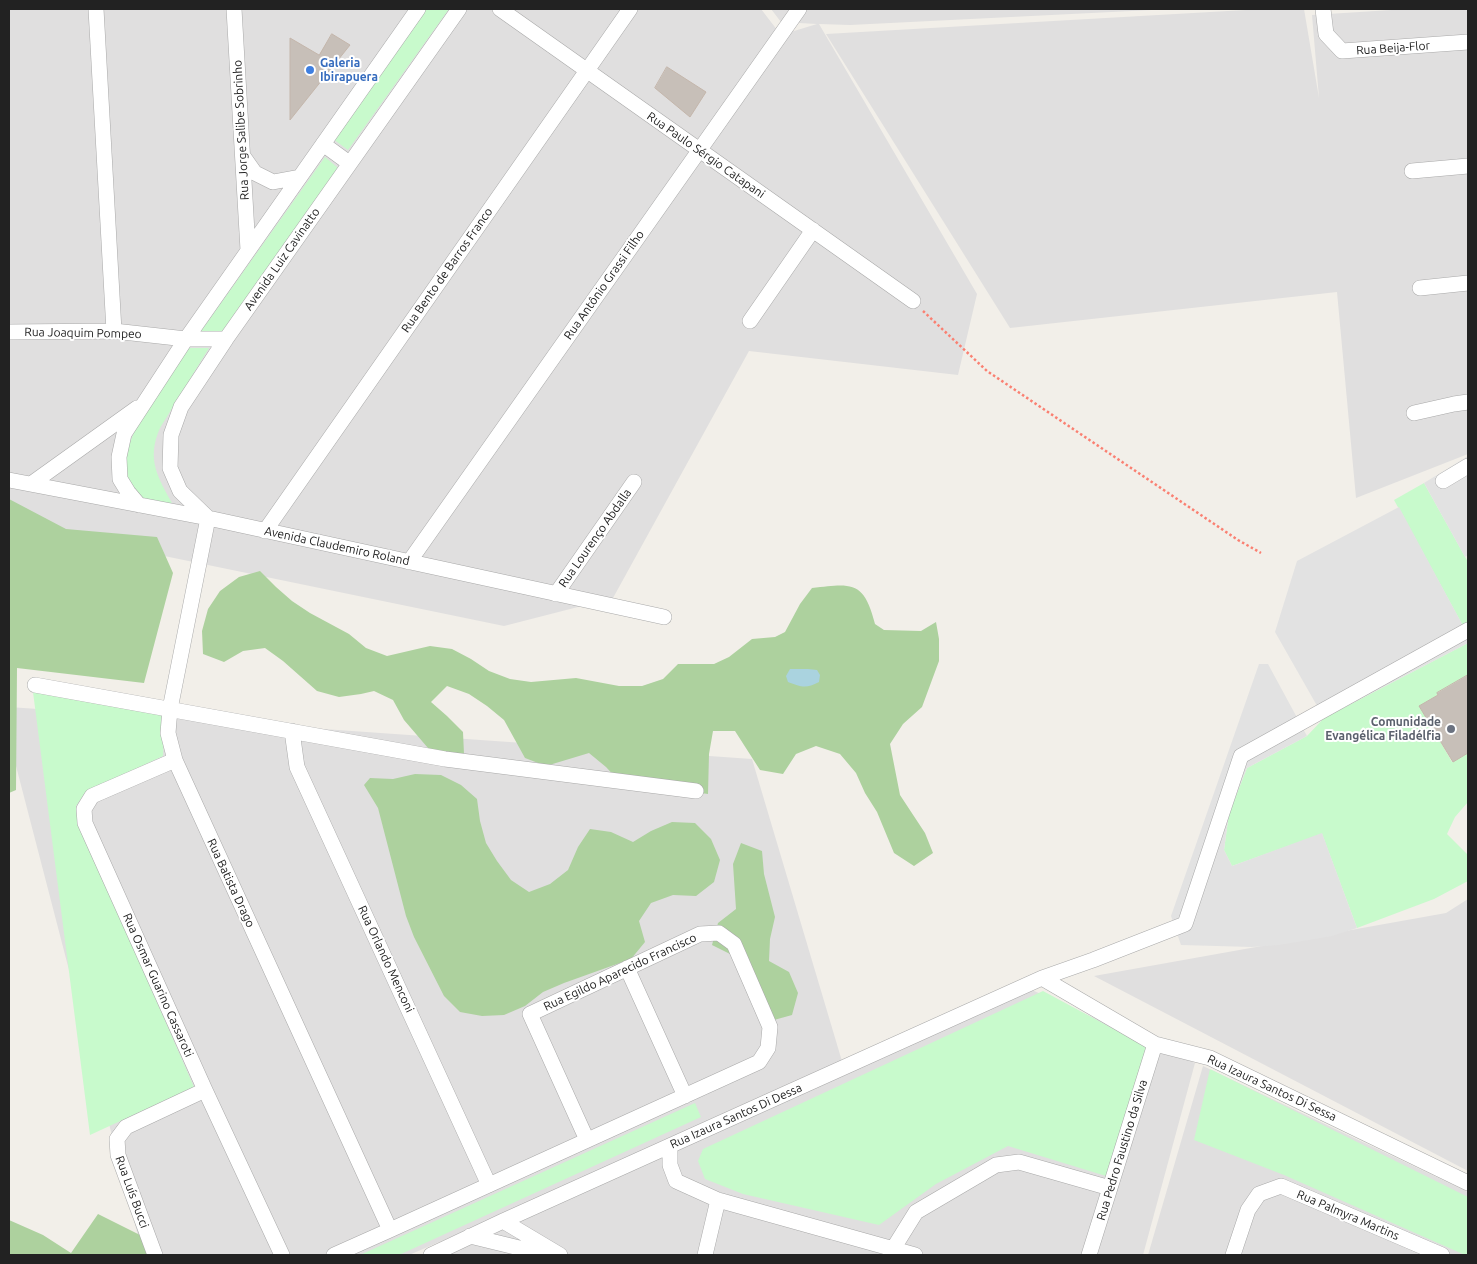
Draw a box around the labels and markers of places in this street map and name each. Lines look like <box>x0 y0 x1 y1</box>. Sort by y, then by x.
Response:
place label: Galeria Ibirapuera <box>320 56 378 84</box>
marker: Galeria Ibirapuera <box>304 64 316 76</box>
place label: Comunidade Evangélica Filadélfia <box>1325 715 1441 743</box>
marker: Comunidade Evangélica Filadélfia <box>1445 723 1457 735</box>

